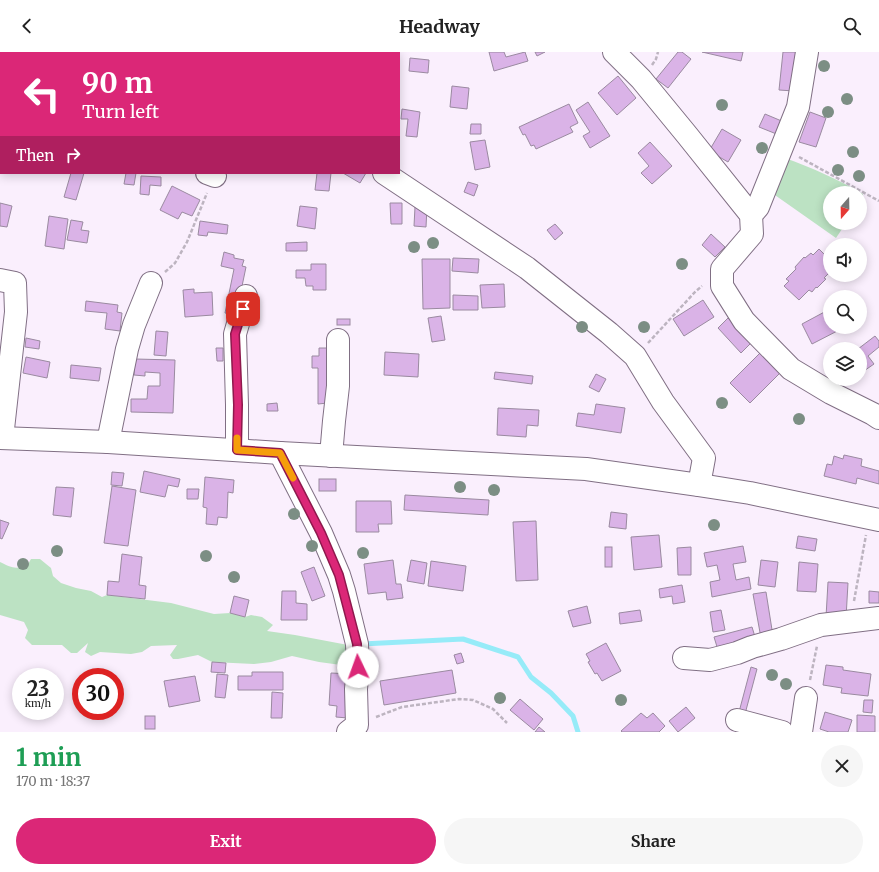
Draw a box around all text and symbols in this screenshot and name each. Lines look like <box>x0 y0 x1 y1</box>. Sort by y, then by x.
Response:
icon: back <box>16 15 38 37</box>
text: Headway <box>399 15 480 38</box>
icon: search <box>841 15 863 37</box>
text: 90 m <box>82 65 153 101</box>
icon: left <box>16 68 68 120</box>
text: Turn left <box>82 100 159 123</box>
icon: right <box>62 144 84 166</box>
text: Then <box>16 146 54 165</box>
north arrow <box>823 186 867 230</box>
map controls <box>823 186 867 386</box>
button: sound <box>823 238 867 282</box>
button: search <box>823 290 867 334</box>
pin <box>226 292 260 326</box>
icon: arrive <box>232 298 254 320</box>
button: layers <box>823 342 867 386</box>
position arrow <box>337 646 379 688</box>
speed limit sign: 30 <box>72 668 124 720</box>
text: 23 <box>27 676 49 701</box>
text: km/h <box>25 697 51 710</box>
text: 1 min <box>16 742 81 773</box>
button: close <box>821 745 863 787</box>
text: 170 m · 18:37 <box>16 773 90 790</box>
button: Exit <box>16 818 436 864</box>
button: Share <box>444 818 863 864</box>

